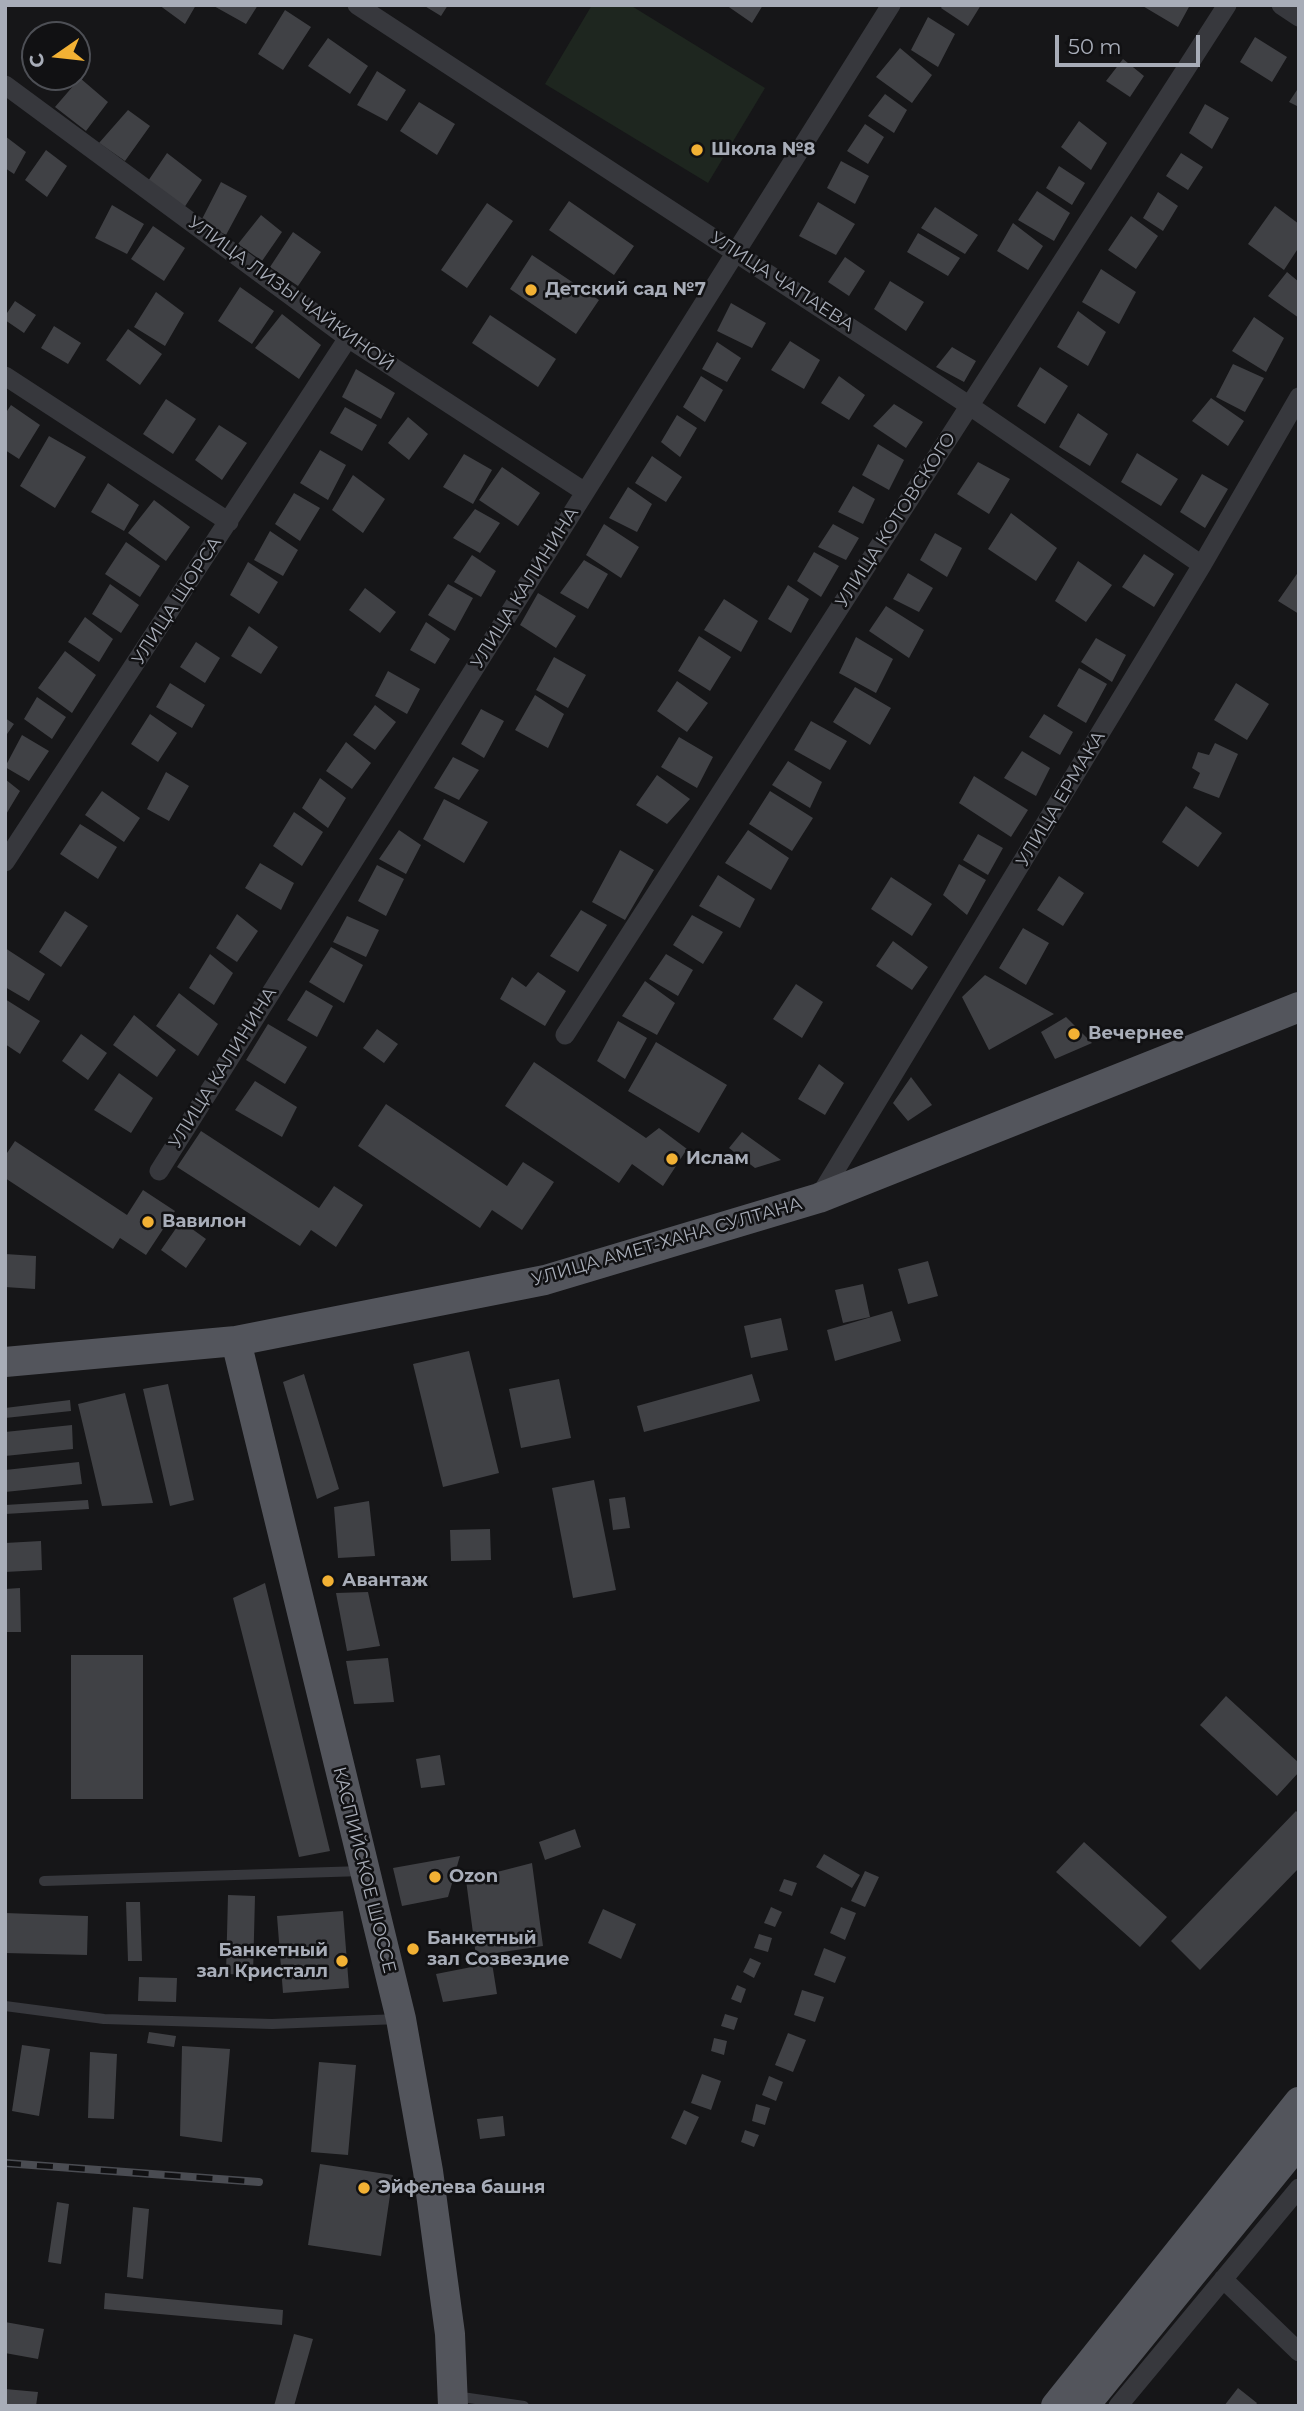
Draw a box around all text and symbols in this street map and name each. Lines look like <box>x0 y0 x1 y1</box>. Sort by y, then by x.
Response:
north arrow <box>21 21 91 91</box>
scale bar <box>1059 21 1204 65</box>
text: 50 m <box>1068 34 1122 59</box>
text: С <box>24 51 50 70</box>
place label: Школа №8 <box>711 139 815 161</box>
marker: Школа №8 <box>689 142 705 158</box>
street label: УЛИЦА ЛИЗЫ ЧАЙКИНОЙ <box>184 212 398 376</box>
street label: УЛИЦА ЧАПАЕВА <box>706 227 858 337</box>
place label: Детский сад №7 <box>545 279 706 301</box>
marker: Детский сад №7 <box>523 282 539 298</box>
street label: УЛИЦА КОТОВСКОГО <box>831 428 961 612</box>
street label: УЛИЦА КАЛИНИНА <box>467 503 583 673</box>
street label: УЛИЦА ЩОРСА <box>128 533 226 669</box>
street label: УЛИЦА ЕРМАКА <box>1012 727 1110 871</box>
street label: УЛИЦА КАЛИНИНА <box>165 983 281 1153</box>
place label: Вечернее <box>1088 1023 1184 1045</box>
marker: Вечернее <box>1066 1026 1082 1042</box>
place label: Ислам <box>686 1148 749 1170</box>
marker: Ислам <box>664 1151 680 1167</box>
street label: УЛИЦА АМЕТ-ХАНА СУЛТАНА <box>529 1193 805 1291</box>
place label: Вавилон <box>162 1211 247 1233</box>
marker: Вавилон <box>140 1214 156 1230</box>
place label: Авантаж <box>342 1570 428 1592</box>
marker: Авантаж <box>320 1573 336 1589</box>
street label: КАСПИЙСКОЕ ШОССЕ <box>328 1765 400 1975</box>
place label: Ozon <box>449 1866 498 1888</box>
marker: Ozon <box>427 1869 443 1885</box>
place label: Банкетный зал Созвездие <box>427 1928 570 1970</box>
place label: Банкетный зал Кристалл <box>197 1940 328 1982</box>
marker: Банкетный зал Созвездие <box>405 1941 421 1957</box>
marker: Банкетный зал Кристалл <box>334 1953 350 1969</box>
place label: Эйфелева башня <box>378 2177 545 2199</box>
marker: Эйфелева башня <box>356 2180 372 2196</box>

